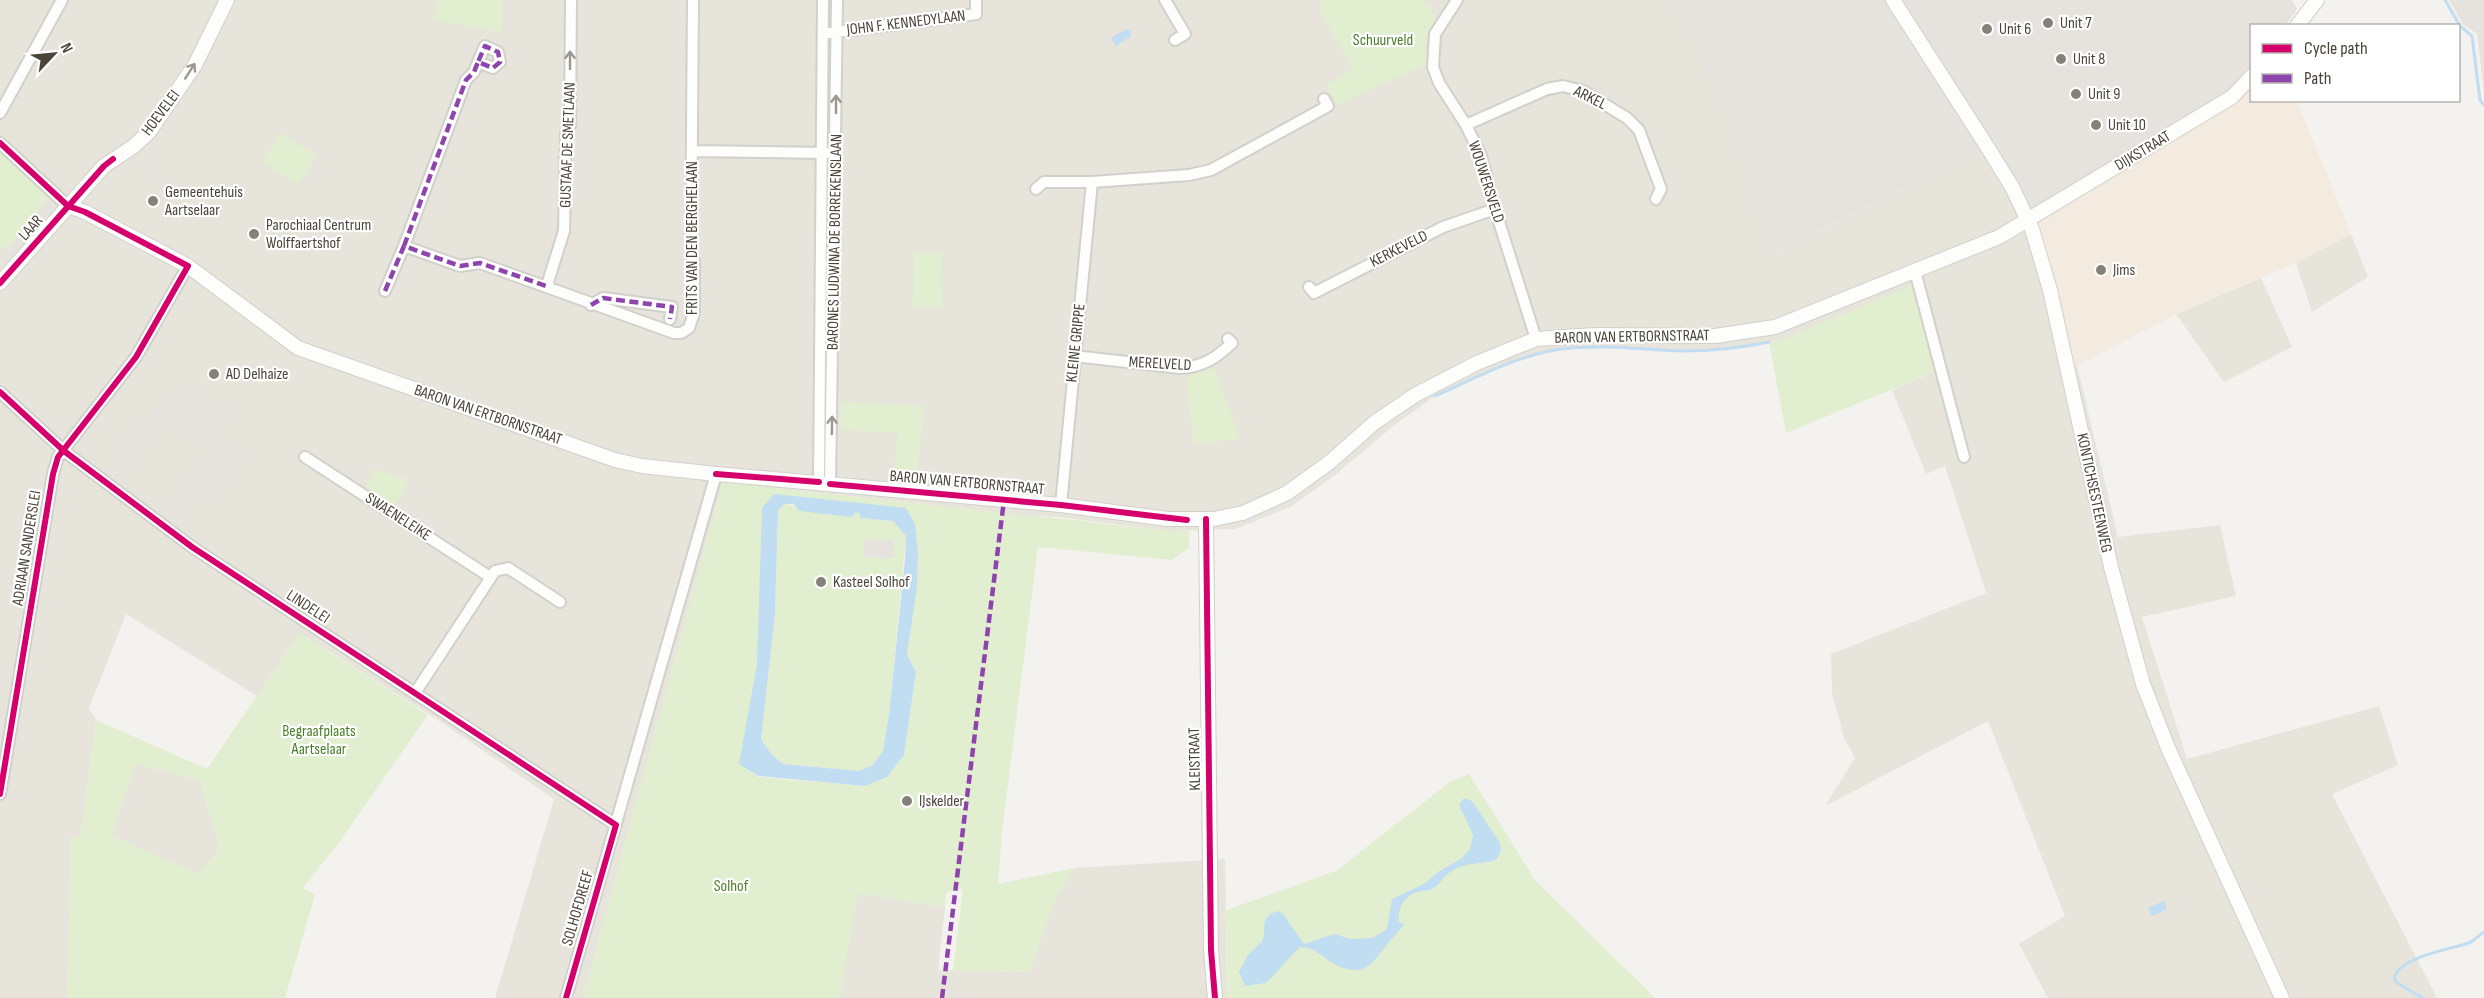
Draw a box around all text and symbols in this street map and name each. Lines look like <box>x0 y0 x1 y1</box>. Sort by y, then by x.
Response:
street label: JOHN F. KENNEDYLAAN <box>844 6 967 40</box>
place label: Unit 7 <box>2060 14 2092 33</box>
marker: Unit 7 <box>2041 16 2055 30</box>
place label: Unit 6 <box>1999 20 2031 39</box>
marker: Unit 6 <box>1980 22 1994 36</box>
north arrow <box>24 24 84 84</box>
legend <box>2250 24 2460 102</box>
park label: Schuurveld <box>1353 31 1413 50</box>
text: Cycle path <box>2304 38 2368 59</box>
text: N <box>56 40 77 56</box>
place label: Unit 8 <box>2073 50 2105 69</box>
one-way arrow <box>565 51 576 71</box>
marker: Unit 8 <box>2054 52 2068 66</box>
one-way arrow <box>184 63 197 80</box>
text: Path <box>2304 68 2332 89</box>
street label: GUSTAAF DE SMETLAAN <box>556 82 580 208</box>
street label: ARKEL <box>1570 82 1609 114</box>
place label: Unit 9 <box>2088 85 2120 104</box>
street label: HOEVELEI <box>138 86 184 140</box>
marker: Unit 9 <box>2069 87 2083 101</box>
one-way arrow <box>830 95 842 115</box>
place label: Unit 10 <box>2108 116 2146 135</box>
marker: Unit 10 <box>2089 118 2103 132</box>
street label: DIJKSTRAAT <box>2112 127 2175 175</box>
street label: BARONES LUDWINA DE BORREKENSLAAN <box>824 134 846 350</box>
street label: WOUWERSVELD <box>1464 139 1508 225</box>
street label: FRITS VAN DEN BERGHELAAN <box>683 161 702 315</box>
place label: Gemeentehuis Aartselaar <box>164 183 243 220</box>
marker: Gemeentehuis Aartselaar <box>146 194 160 208</box>
street label: LAAR <box>15 211 47 245</box>
place label: Parochiaal Centrum Wolffaertshof <box>266 216 371 253</box>
street label: KERKEVELD <box>1367 226 1431 272</box>
marker: Parochiaal Centrum Wolffaertshof <box>247 227 261 241</box>
place label: Jims <box>2112 261 2136 280</box>
marker: Jims <box>2094 263 2108 277</box>
street label: KLEINE GRIPPE <box>1062 303 1090 383</box>
street label: BARON VAN ERTBORNSTRAAT <box>1554 326 1710 348</box>
street label: MERELVELD <box>1128 353 1192 375</box>
place label: AD Delhaize <box>225 365 288 384</box>
marker: AD Delhaize <box>207 367 221 381</box>
street label: BARON VAN ERTBORNSTRAAT <box>412 381 565 449</box>
one-way arrow <box>826 416 837 436</box>
street label: KONTICHSESTEENWEG <box>2072 432 2116 554</box>
street label: BARON VAN ERTBORNSTRAAT <box>889 467 1046 499</box>
street label: ADRIAAN SANDERSLEI <box>8 489 45 608</box>
street label: SWAENELEIKE <box>362 489 434 545</box>
place label: Kasteel Solhof <box>833 573 910 592</box>
marker: Kasteel Solhof <box>814 575 828 589</box>
street label: LINDELEI <box>283 586 333 628</box>
park label: Begraafplaats Aartselaar <box>282 722 356 759</box>
street label: KLEISTRAAT <box>1185 727 1205 791</box>
place label: IJskelder <box>919 792 965 811</box>
marker: IJskelder <box>900 794 914 808</box>
street label: SOLHOFDREEF <box>558 868 598 948</box>
park label: Solhof <box>714 877 749 896</box>

